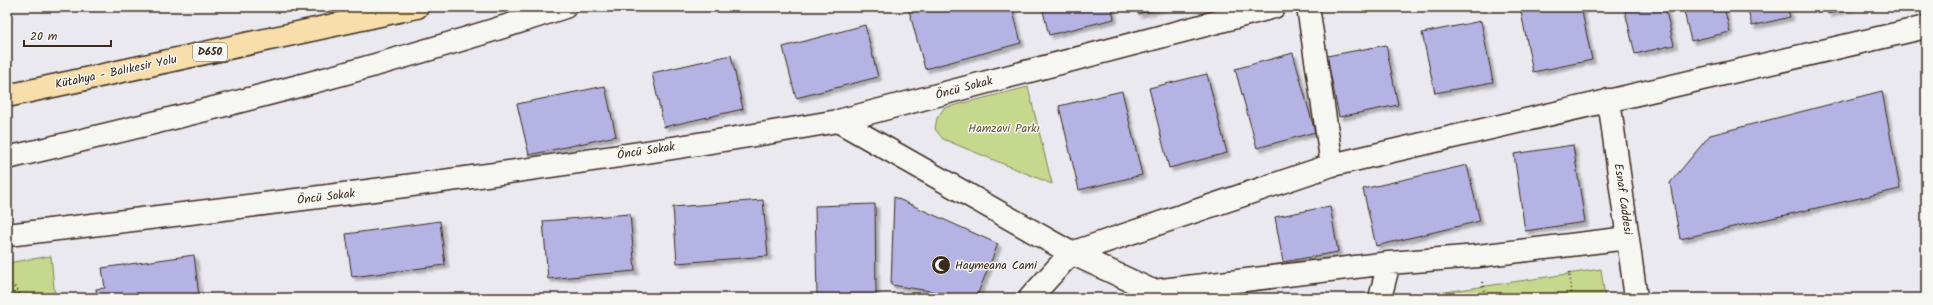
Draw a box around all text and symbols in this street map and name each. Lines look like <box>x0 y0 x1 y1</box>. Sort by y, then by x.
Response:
scale bar <box>24 22 111 48</box>
text: 20 m <box>30 27 58 46</box>
road number: D650 <box>193 43 227 61</box>
street label: Kütahya - Balıkesir Yolu <box>53 50 179 94</box>
street label: Öncü Sokak <box>933 71 995 105</box>
park label: Hamzavi Parkı <box>968 119 1040 138</box>
street label: Öncü Sokak <box>616 137 677 165</box>
street label: Esnaf Caddesi <box>1609 162 1638 237</box>
street label: Öncü Sokak <box>296 184 356 210</box>
mosque icon: Haymeana Cami <box>930 254 952 276</box>
place label: Haymeana Cami <box>955 256 1038 275</box>

